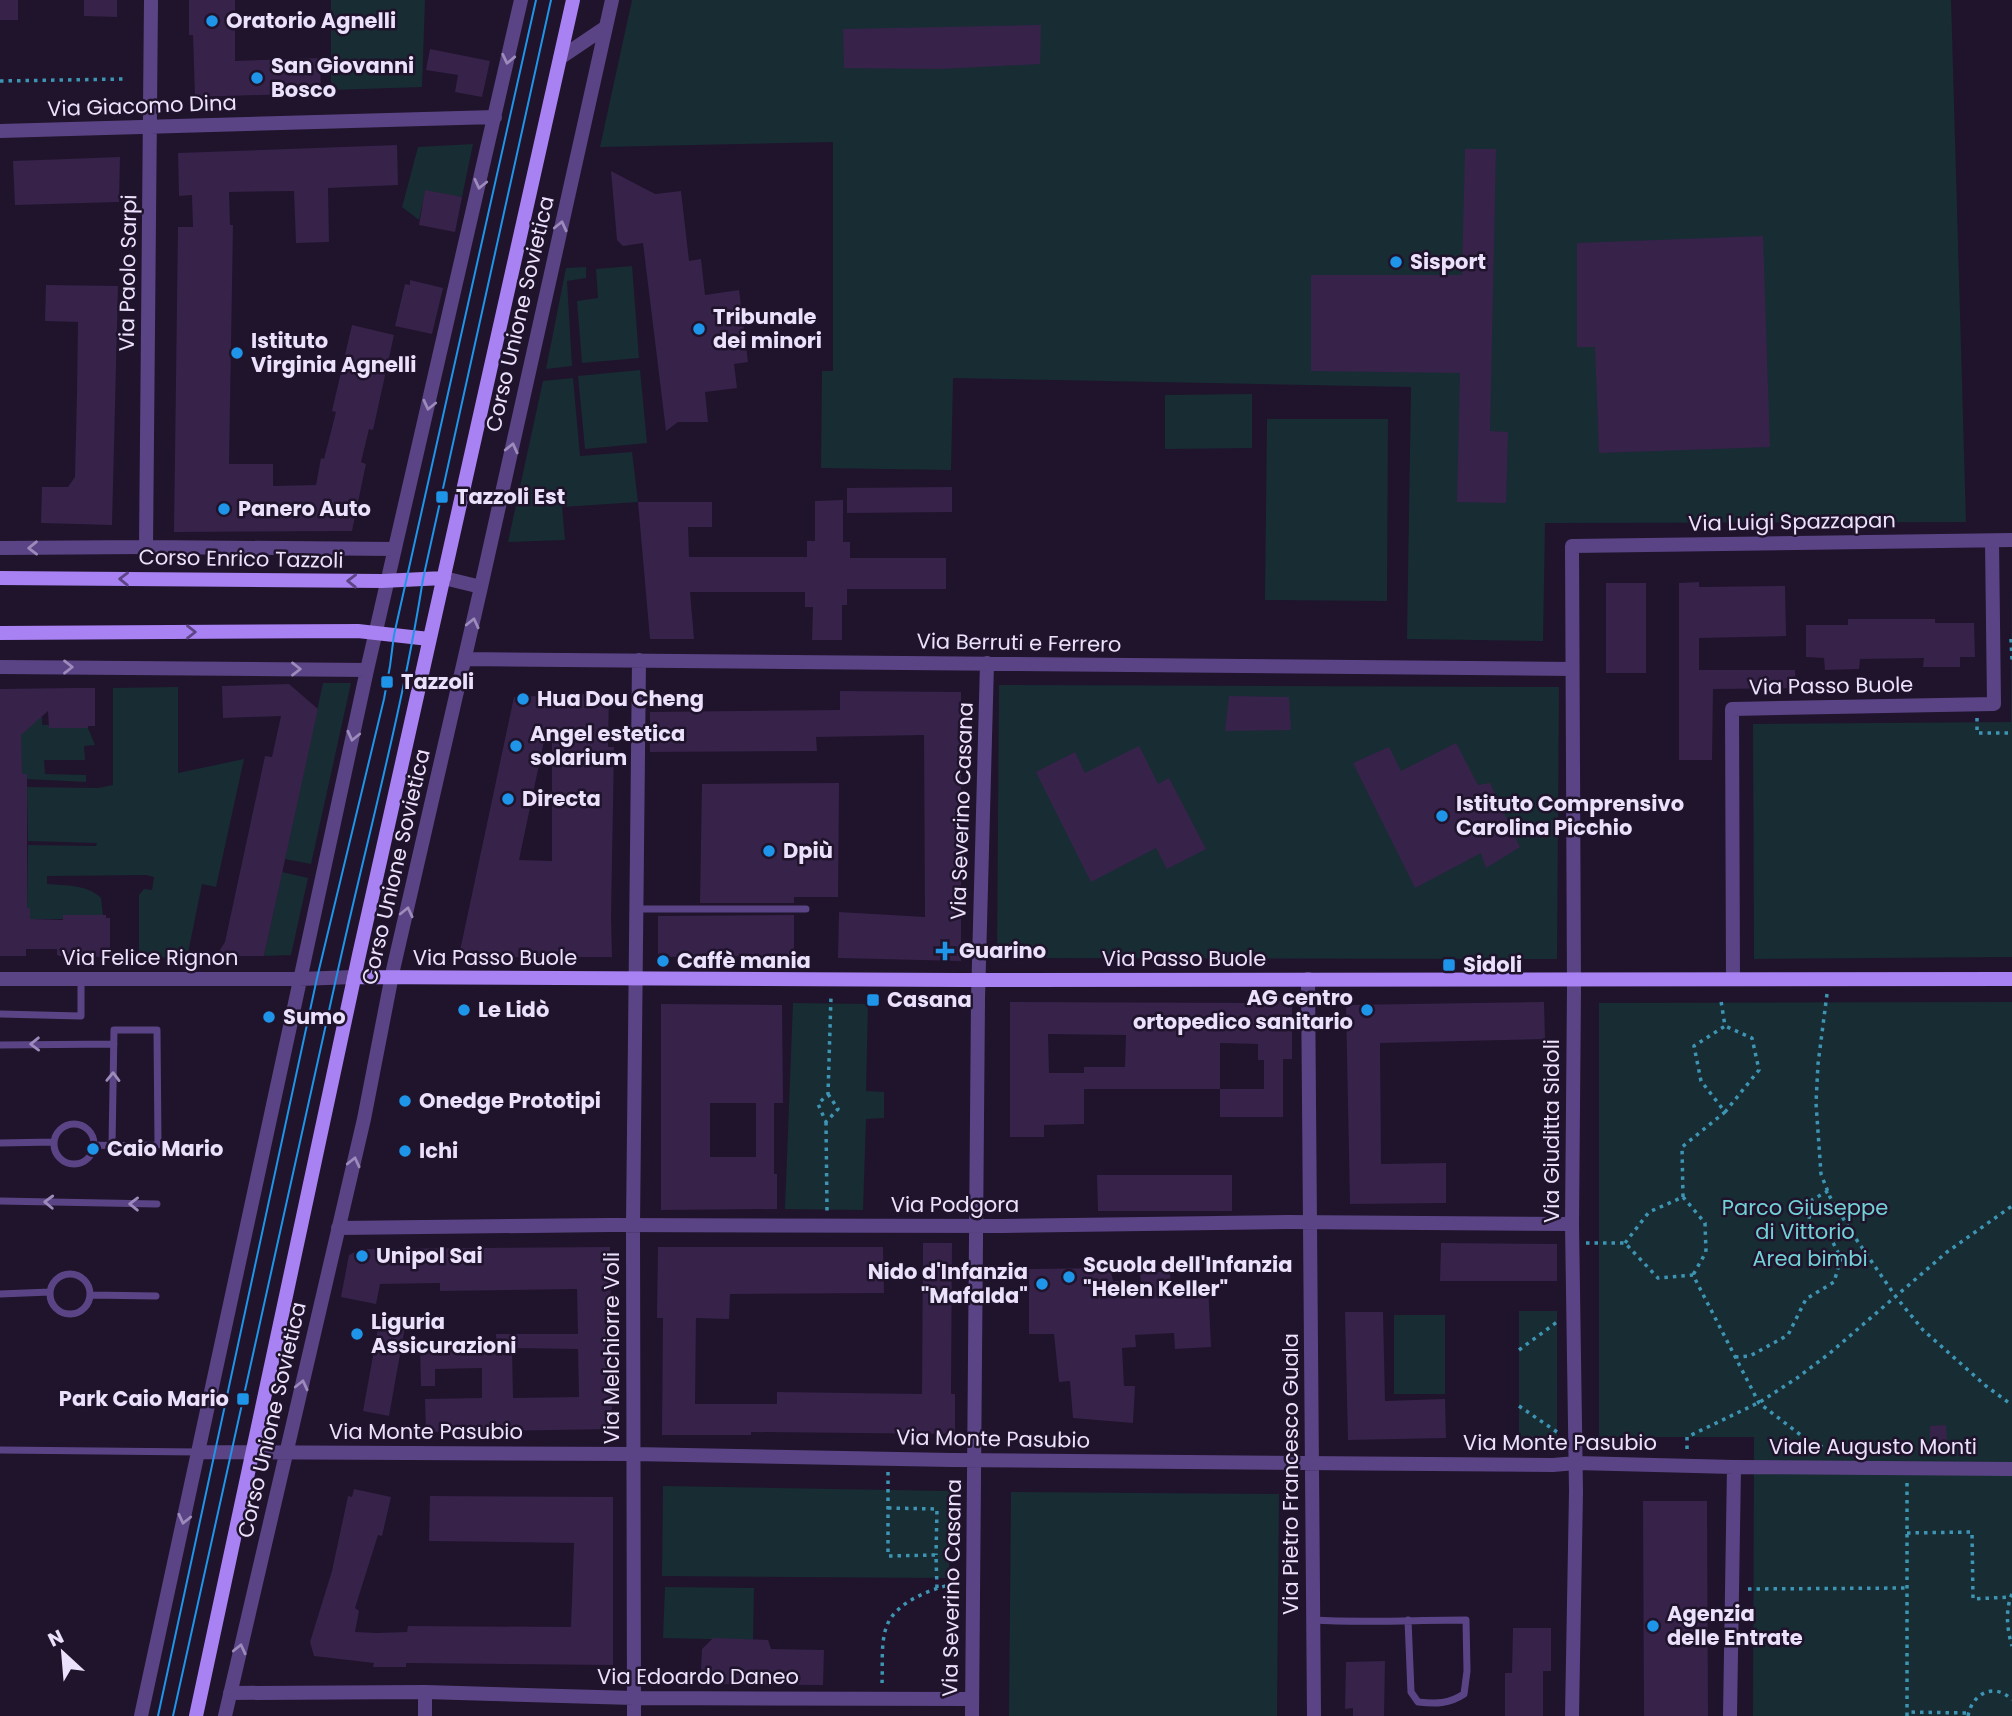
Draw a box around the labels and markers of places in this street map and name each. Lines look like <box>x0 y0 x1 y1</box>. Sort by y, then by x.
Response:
place label: Oratorio Agnelli <box>226 6 396 35</box>
marker: Oratorio Agnelli <box>204 13 220 29</box>
place label: San Giovanni Bosco <box>271 51 414 104</box>
marker: San Giovanni Bosco <box>249 70 265 86</box>
place label: Sisport <box>1410 247 1486 276</box>
marker: Sisport <box>1388 254 1404 270</box>
place label: Tribunale dei minori <box>713 302 822 355</box>
marker: Tribunale dei minori <box>691 321 707 337</box>
place label: Istituto Virginia Agnelli <box>251 326 416 379</box>
marker: Istituto Virginia Agnelli <box>229 345 245 361</box>
place label: Tazzoli Est <box>456 482 565 511</box>
marker: Tazzoli Est <box>434 489 450 505</box>
place label: Panero Auto <box>238 494 371 523</box>
marker: Panero Auto <box>216 501 232 517</box>
place label: Tazzoli <box>401 667 474 696</box>
marker: Tazzoli <box>379 674 395 690</box>
place label: Hua Dou Cheng <box>537 684 704 713</box>
marker: Hua Dou Cheng <box>515 691 531 707</box>
place label: Angel estetica solarium <box>530 719 685 772</box>
marker: Angel estetica solarium <box>508 738 524 754</box>
place label: Directa <box>522 784 601 813</box>
place label: Istituto Comprensivo Carolina Picchio <box>1456 789 1684 842</box>
marker: Directa <box>500 791 516 807</box>
marker: Istituto Comprensivo Carolina Picchio <box>1434 808 1450 824</box>
place label: Dpiù <box>783 836 833 865</box>
marker: Dpiù <box>761 843 777 859</box>
place label: Guarino <box>959 936 1046 965</box>
marker: Guarino <box>937 943 953 959</box>
place label: Caffè mania <box>677 946 811 975</box>
place label: Sidoli <box>1463 950 1522 979</box>
marker: Caffè mania <box>655 953 671 969</box>
marker: Sidoli <box>1441 957 1457 973</box>
place label: AG centro ortopedico sanitario <box>1133 983 1353 1036</box>
place label: Casana <box>887 985 972 1014</box>
marker: Casana <box>865 992 881 1008</box>
place label: Le Lidò <box>478 995 549 1024</box>
place label: Sumo <box>283 1002 346 1031</box>
marker: Le Lidò <box>456 1002 472 1018</box>
marker: AG centro ortopedico sanitario <box>1359 1002 1375 1018</box>
marker: Sumo <box>261 1009 277 1025</box>
place label: Onedge Prototipi <box>419 1086 601 1115</box>
marker: Onedge Prototipi <box>397 1093 413 1109</box>
place label: Caio Mario <box>107 1134 223 1163</box>
place label: Ichi <box>419 1136 458 1165</box>
marker: Caio Mario <box>85 1141 101 1157</box>
marker: Ichi <box>397 1143 413 1159</box>
place label: Unipol Sai <box>376 1241 483 1270</box>
marker: Unipol Sai <box>354 1248 370 1264</box>
place label: Scuola dell'Infanzia "Helen Keller" <box>1083 1250 1292 1303</box>
place label: Nido d'Infanzia "Mafalda" <box>868 1257 1028 1310</box>
marker: Scuola dell'Infanzia "Helen Keller" <box>1061 1269 1077 1285</box>
marker: Nido d'Infanzia "Mafalda" <box>1034 1276 1050 1292</box>
place label: Liguria Assicurazioni <box>371 1307 517 1360</box>
marker: Liguria Assicurazioni <box>349 1326 365 1342</box>
place label: Park Caio Mario <box>59 1384 229 1413</box>
marker: Park Caio Mario <box>235 1391 251 1407</box>
place label: Agenzia delle Entrate <box>1667 1599 1803 1652</box>
marker: Agenzia delle Entrate <box>1645 1618 1661 1634</box>

